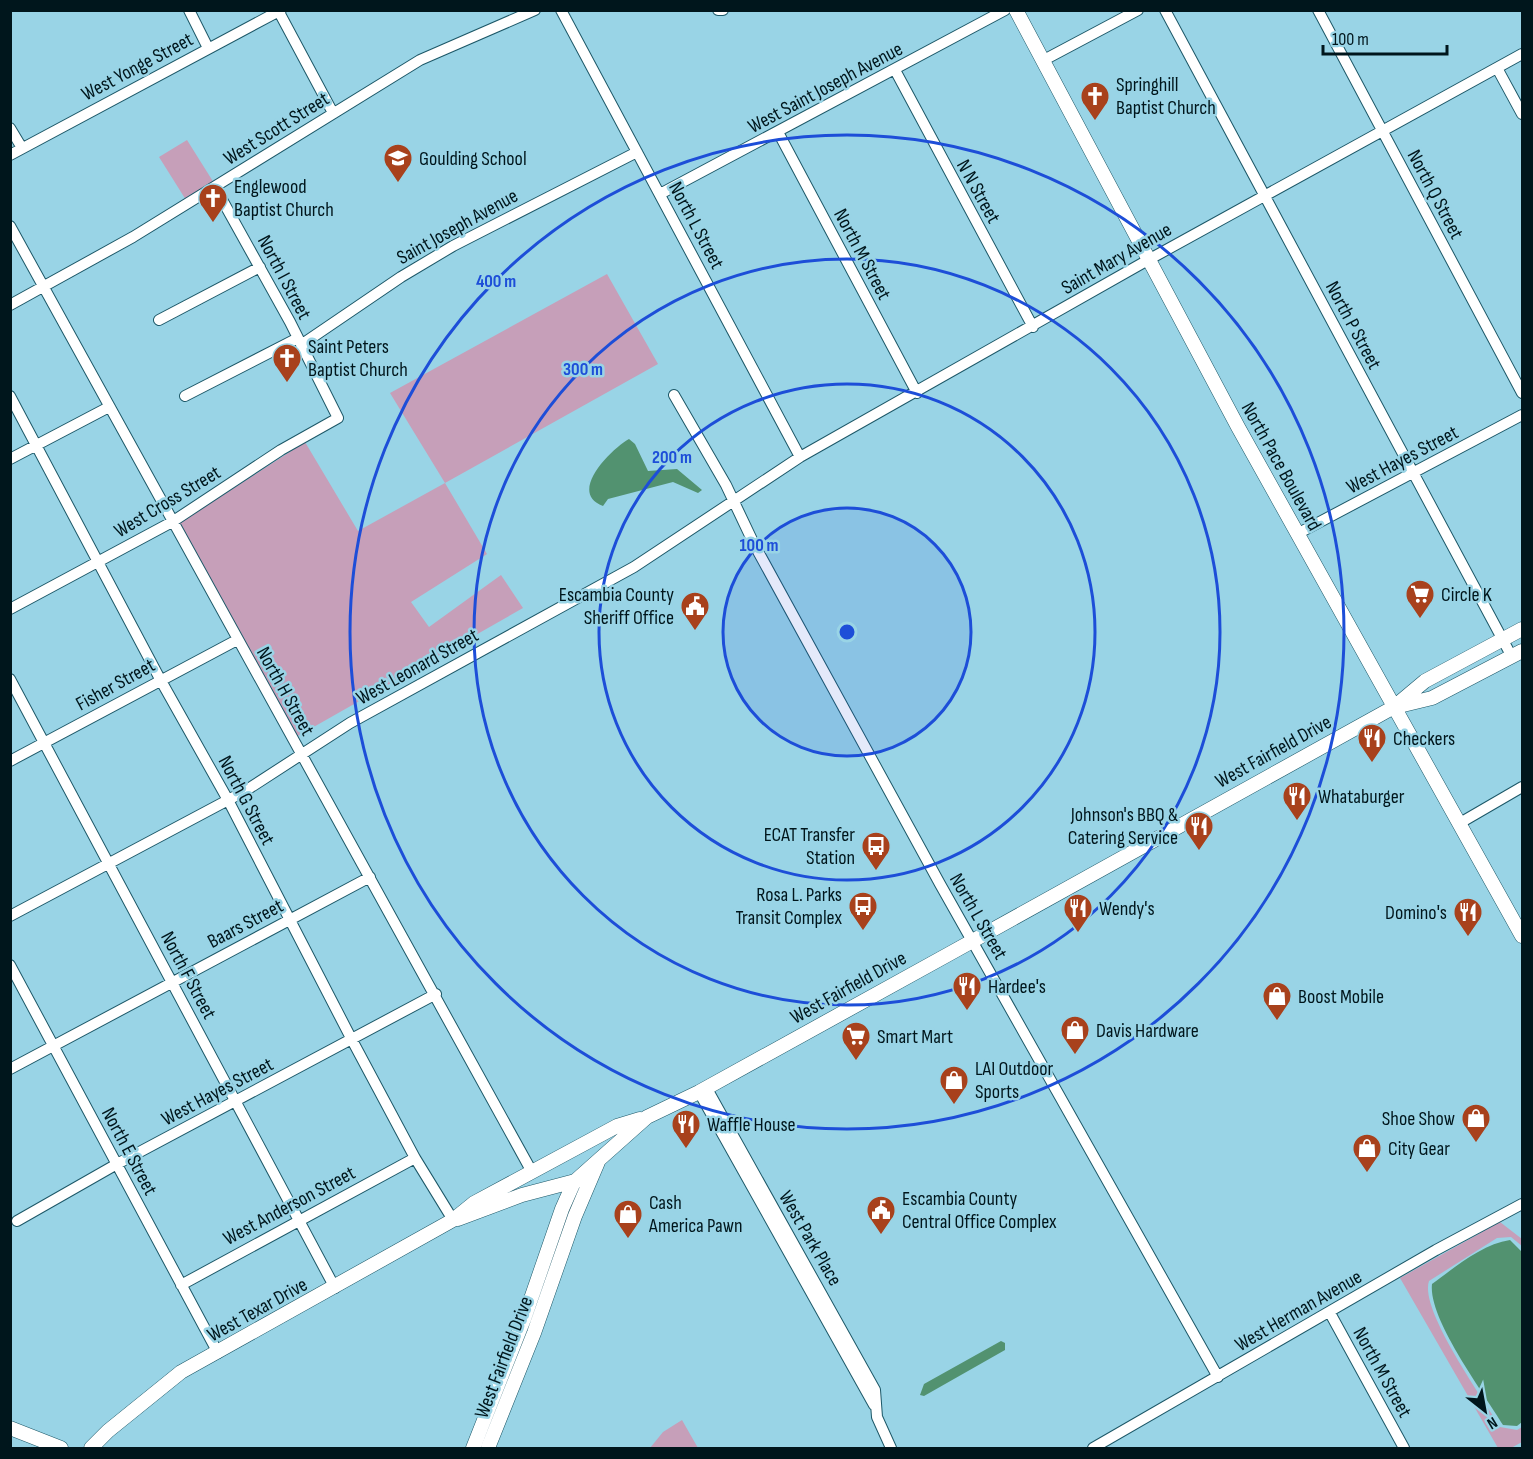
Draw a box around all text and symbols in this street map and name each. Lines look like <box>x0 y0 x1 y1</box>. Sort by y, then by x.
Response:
scale bar <box>1323 18 1448 56</box>
street label: West Yonge Street <box>78 27 197 106</box>
text: 100 m <box>1332 29 1369 50</box>
street label: West Saint Joseph Avenue <box>744 37 907 139</box>
place label: Springhill Baptist Church <box>1116 73 1216 120</box>
church icon: Springhill Baptist Church <box>1079 80 1111 122</box>
street label: West Scott Street <box>219 87 334 171</box>
school or university icon: Goulding School <box>382 142 414 184</box>
street label: North Q Street <box>1402 146 1469 243</box>
place label: Goulding School <box>419 147 527 171</box>
street label: N N Street <box>951 156 1005 227</box>
place label: Englewood Baptist Church <box>234 175 334 222</box>
street label: North L Street <box>663 178 729 273</box>
church icon: Englewood Baptist Church <box>197 182 229 224</box>
street label: Saint Joseph Avenue <box>393 184 522 270</box>
street label: North M Street <box>828 205 896 304</box>
street label: Saint Mary Avenue <box>1057 218 1176 300</box>
street label: North I Street <box>252 231 316 324</box>
text: 400 m <box>476 271 516 292</box>
street label: North P Street <box>1320 277 1386 374</box>
place label: Saint Peters Baptist Church <box>308 335 408 382</box>
church icon: Saint Peters Baptist Church <box>271 342 303 384</box>
text: 300 m <box>563 359 603 380</box>
street label: North Pace Boulevard <box>1236 398 1326 535</box>
street label: West Hayes Street <box>1343 420 1462 499</box>
text: 200 m <box>652 447 692 468</box>
street label: West Cross Street <box>110 461 225 543</box>
text: 100 m <box>740 535 779 556</box>
supermarket icon: Circle K <box>1404 578 1436 620</box>
place label: Escambia County Sheriff Office <box>559 583 674 630</box>
place label: Circle K <box>1441 583 1492 607</box>
public building icon: Escambia County Sheriff Office <box>679 590 711 632</box>
centre of rings <box>837 622 857 642</box>
street label: West Leonard Street <box>352 623 483 710</box>
street label: North H Street <box>251 643 319 740</box>
street label: Fisher Street <box>72 653 159 716</box>
street label: West Fairfield Drive <box>1211 710 1336 794</box>
restaurant icon: Checkers <box>1356 722 1388 764</box>
place label: Checkers <box>1393 727 1455 751</box>
street label: North G Street <box>213 752 280 849</box>
restaurant icon: Whataburger <box>1281 780 1313 822</box>
place label: Whataburger <box>1318 785 1405 809</box>
place label: Johnson's BBQ & Catering Service <box>1068 803 1178 850</box>
restaurant icon: Johnson's BBQ & Catering Service <box>1183 810 1215 852</box>
place label: ECAT Transfer Station <box>764 823 855 870</box>
bus stop icon: ECAT Transfer Station <box>860 830 892 872</box>
street label: North L Street <box>944 869 1012 964</box>
place label: Rosa L. Parks Transit Complex <box>735 883 842 930</box>
bus stop icon: Rosa L. Parks Transit Complex <box>847 890 879 932</box>
restaurant icon: Wendy's <box>1062 892 1094 934</box>
street label: Baars Street <box>203 894 287 954</box>
restaurant icon: Domino's <box>1452 896 1484 938</box>
place label: Wendy's <box>1099 897 1155 921</box>
place label: Domino's <box>1385 901 1447 925</box>
street label: North F Street <box>155 928 221 1023</box>
street label: West Fairfield Drive <box>786 946 911 1030</box>
restaurant icon: Hardee's <box>951 970 983 1012</box>
place label: Hardee's <box>988 975 1046 999</box>
shop icon: Boost Mobile <box>1261 980 1293 1022</box>
place label: Boost Mobile <box>1298 985 1384 1009</box>
shop icon: Davis Hardware <box>1059 1014 1091 1056</box>
place label: Davis Hardware <box>1096 1019 1199 1043</box>
supermarket icon: Smart Mart <box>840 1020 872 1062</box>
place label: Smart Mart <box>877 1025 953 1049</box>
street label: West Hayes Street <box>158 1052 277 1131</box>
place label: LAI Outdoor Sports <box>975 1057 1053 1104</box>
shop icon: LAI Outdoor Sports <box>938 1064 970 1106</box>
shop icon: Shoe Show <box>1460 1102 1492 1144</box>
street label: North E Street <box>96 1103 162 1199</box>
place label: Shoe Show <box>1382 1107 1455 1131</box>
restaurant icon: Waffle House <box>670 1108 702 1150</box>
place label: Waffle House <box>707 1113 796 1137</box>
shop icon: City Gear <box>1351 1132 1383 1174</box>
place label: City Gear <box>1388 1137 1450 1161</box>
street label: West Anderson Street <box>219 1161 360 1251</box>
street label: West Park Place <box>773 1187 847 1290</box>
place label: Escambia County Central Office Complex <box>902 1187 1057 1234</box>
place label: Cash America Pawn <box>648 1191 742 1238</box>
public building icon: Escambia County Central Office Complex <box>865 1194 897 1236</box>
shop icon: Cash America Pawn <box>612 1198 644 1240</box>
street label: West Herman Avenue <box>1231 1265 1366 1357</box>
street label: West Texar Drive <box>203 1273 312 1347</box>
street label: West Fairfield Drive <box>470 1293 538 1422</box>
street label: North M Street <box>1347 1323 1417 1422</box>
north arrow <box>1455 1381 1515 1441</box>
text: N <box>1483 1412 1501 1433</box>

